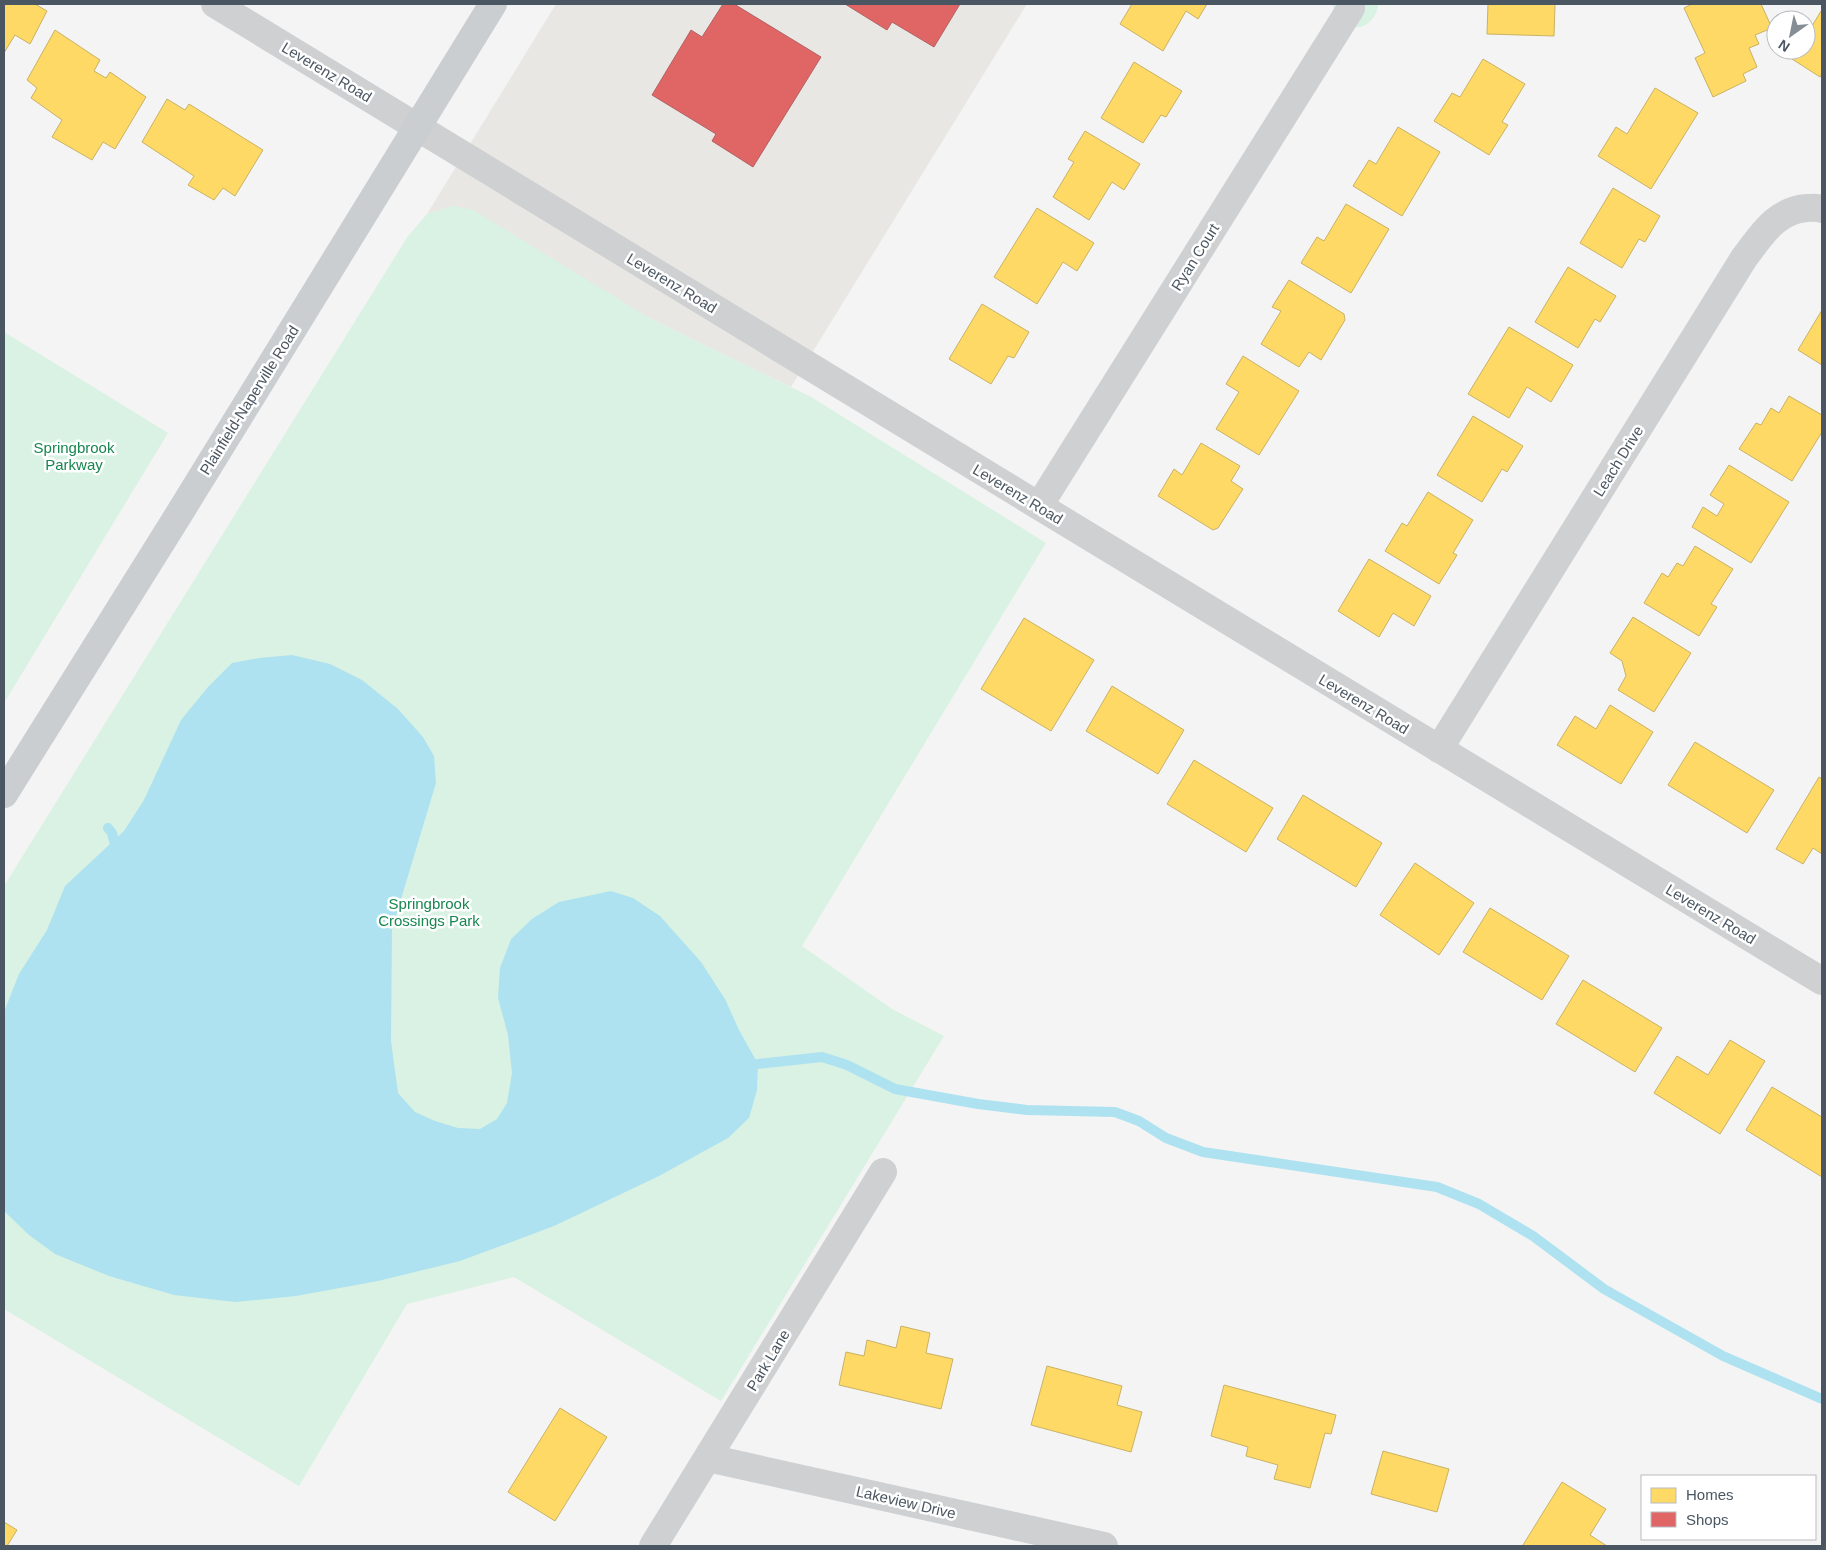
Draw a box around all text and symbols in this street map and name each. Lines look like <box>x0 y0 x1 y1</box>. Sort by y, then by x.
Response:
north arrow <box>1766 10 1816 60</box>
text: N <box>1775 36 1793 55</box>
street label: Leverenz Road <box>279 39 375 105</box>
street label: Ryan Court <box>1168 220 1223 294</box>
street label: Leverenz Road <box>624 250 720 316</box>
street label: Plainfield-Naperville Road <box>196 322 302 478</box>
street label: Leach Drive <box>1590 423 1646 499</box>
park label: Springbrook Parkway <box>34 439 115 473</box>
street label: Leverenz Road <box>970 461 1066 527</box>
street label: Leverenz Road <box>1316 671 1412 737</box>
street label: Leverenz Road <box>1663 881 1759 947</box>
park label: Springbrook Crossings Park <box>378 895 480 929</box>
street label: Park Lane <box>743 1326 793 1394</box>
legend <box>1641 1475 1816 1540</box>
street label: Lakeview Drive <box>855 1482 957 1522</box>
text: Homes <box>1686 1486 1734 1503</box>
text: Shops <box>1686 1511 1729 1528</box>

